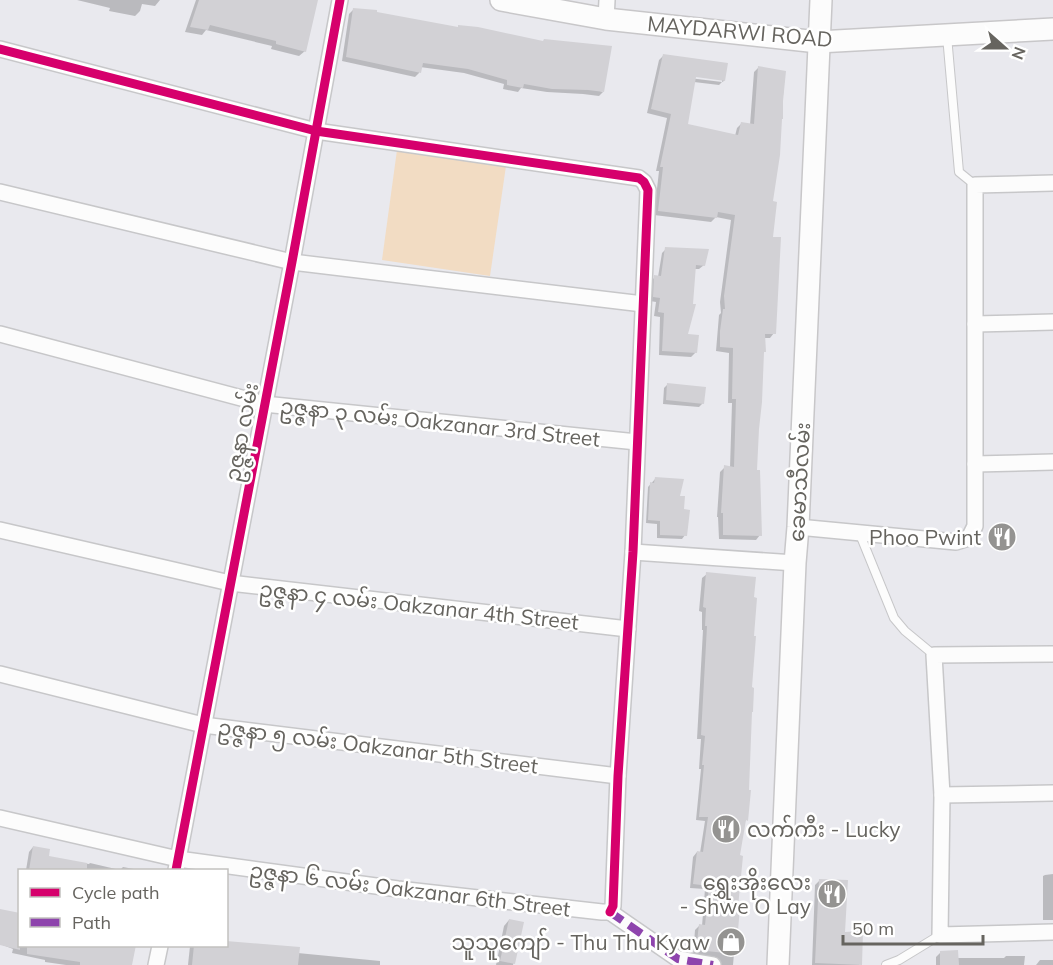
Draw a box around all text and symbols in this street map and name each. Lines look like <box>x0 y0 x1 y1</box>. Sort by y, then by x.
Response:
street label: MAYDARWI ROAD <box>646 10 834 52</box>
north arrow <box>975 18 1035 78</box>
text: N <box>1008 44 1031 63</box>
street label: ဥဇ္ဇနာ လမ်း <box>217 380 269 485</box>
street label: ဥဇ္ဇနာ ၃ လမ်း Oakzanar 3rd Street <box>278 390 601 457</box>
street label: ခေမာသီလမ်း <box>781 421 815 542</box>
restaurant icon: Phoo Pwint <box>986 521 1018 553</box>
place label: Phoo Pwint <box>869 524 981 550</box>
street label: ဥဇ္ဇနာ ၄ လမ်း Oakzanar 4th Street <box>257 573 580 640</box>
street label: ဥဇ္ဇနာ ၅ လမ်း Oakzanar 5th Street <box>216 711 540 784</box>
restaurant icon: လက်ကီး - Lucky <box>710 813 742 845</box>
place label: လက်ကီး - Lucky <box>747 814 900 842</box>
street label: ဥဇ္ဇနာ ၆ လမ်း Oakzanar 6th Street <box>247 854 572 927</box>
place label: ရွှေးအိုးလေး - Shwe O Lay <box>679 867 811 919</box>
legend <box>18 869 228 947</box>
restaurant icon: ရွှေးအိုးလေး - Shwe O Lay <box>816 878 848 910</box>
text: Cycle path <box>72 881 159 904</box>
scale bar <box>843 908 982 946</box>
text: Path <box>72 911 111 934</box>
text: 50 m <box>852 917 894 940</box>
shop icon: သူသူကျော် - Thu Thu Kyaw <box>715 926 747 958</box>
place label: သူသူကျော် - Thu Thu Kyaw <box>452 927 710 961</box>

